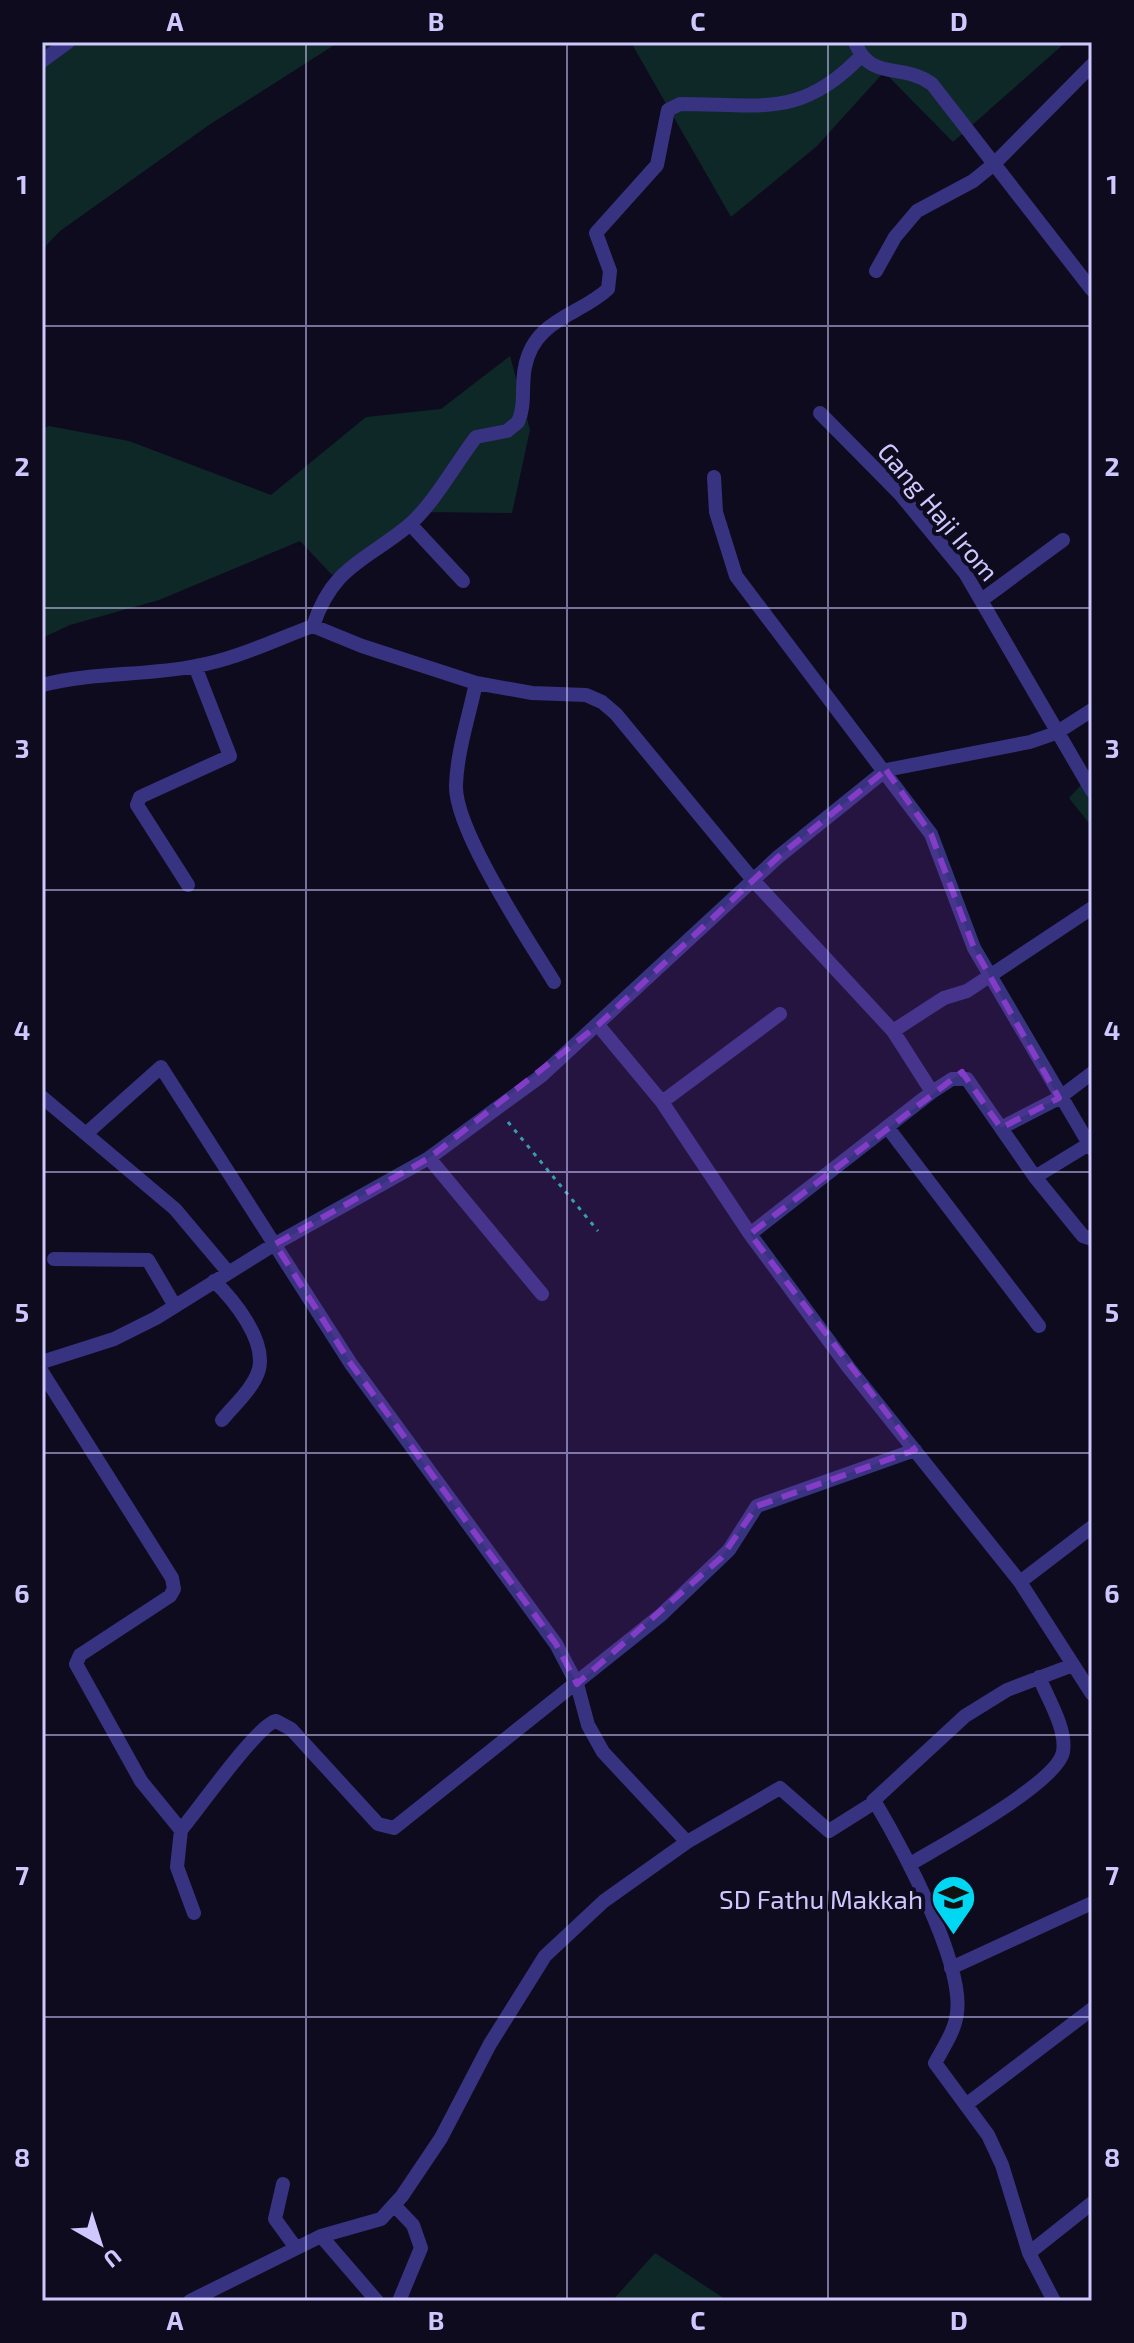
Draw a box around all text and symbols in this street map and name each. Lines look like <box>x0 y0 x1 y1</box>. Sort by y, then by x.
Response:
text: A <box>167 5 184 36</box>
text: B <box>428 5 444 36</box>
text: C <box>690 5 706 36</box>
text: D <box>950 5 968 36</box>
text: 1 <box>16 168 28 199</box>
text: 1 <box>1106 168 1118 199</box>
street label: Gang Haji Irom <box>872 436 1006 586</box>
text: 2 <box>14 450 30 481</box>
text: 2 <box>1104 450 1120 481</box>
text: 3 <box>15 732 29 763</box>
text: 3 <box>1105 732 1119 763</box>
text: 4 <box>14 1014 30 1045</box>
text: 4 <box>1104 1014 1120 1045</box>
text: 5 <box>15 1296 29 1327</box>
text: 5 <box>1105 1296 1119 1327</box>
text: 6 <box>14 1577 30 1608</box>
text: 6 <box>1104 1577 1120 1608</box>
text: 7 <box>15 1859 29 1890</box>
text: 7 <box>1105 1859 1119 1890</box>
school or university icon: SD Fathu Makkah <box>930 1874 978 1937</box>
place label: SD Fathu Makkah <box>719 1883 923 1914</box>
text: 8 <box>14 2141 30 2172</box>
text: 8 <box>1104 2141 1120 2172</box>
north arrow <box>60 2203 140 2283</box>
text: U <box>99 2244 127 2274</box>
text: A <box>167 2304 184 2335</box>
text: B <box>428 2304 444 2335</box>
text: C <box>690 2304 706 2335</box>
text: D <box>950 2304 968 2335</box>

